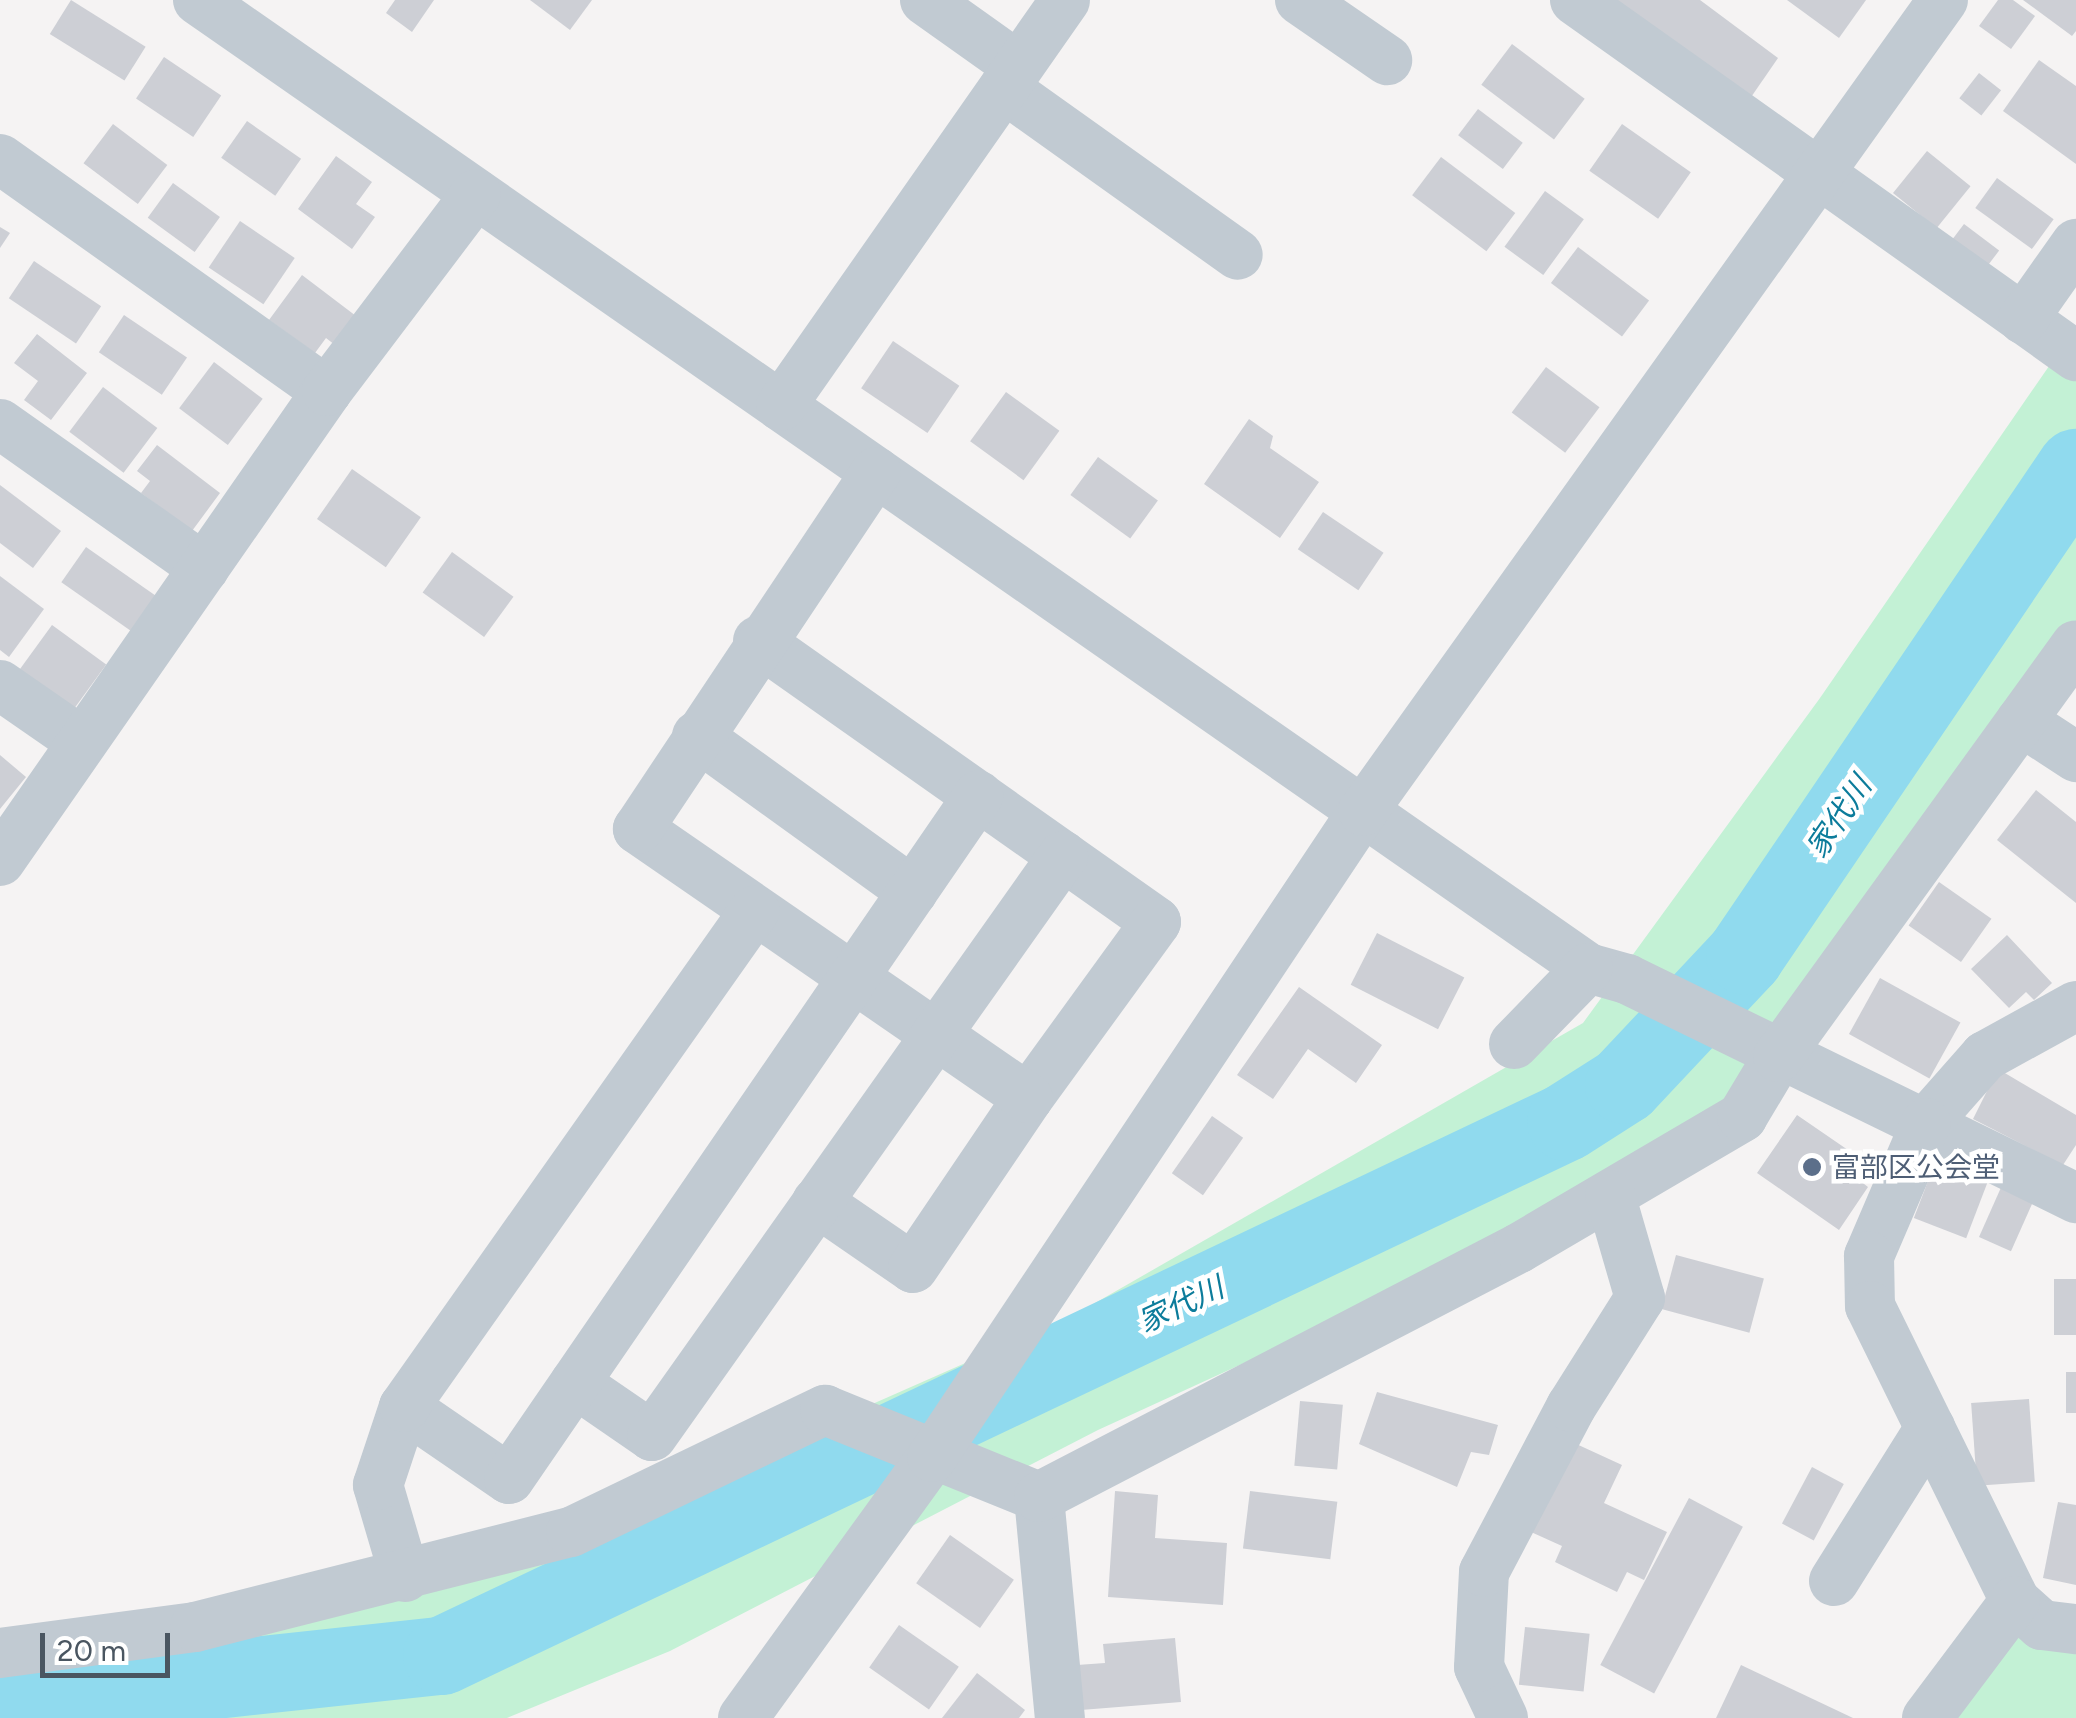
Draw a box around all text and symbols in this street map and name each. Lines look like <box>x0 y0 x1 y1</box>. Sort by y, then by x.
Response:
water label: 家代川 <box>1799 770 1879 864</box>
place label: 富部区公会堂 <box>1832 1150 2000 1184</box>
marker: 富部区公会堂 <box>1801 1156 1823 1178</box>
water label: 家代川 <box>1133 1270 1229 1340</box>
scale bar <box>45 1613 175 1675</box>
text: 20 m <box>57 1632 126 1669</box>

